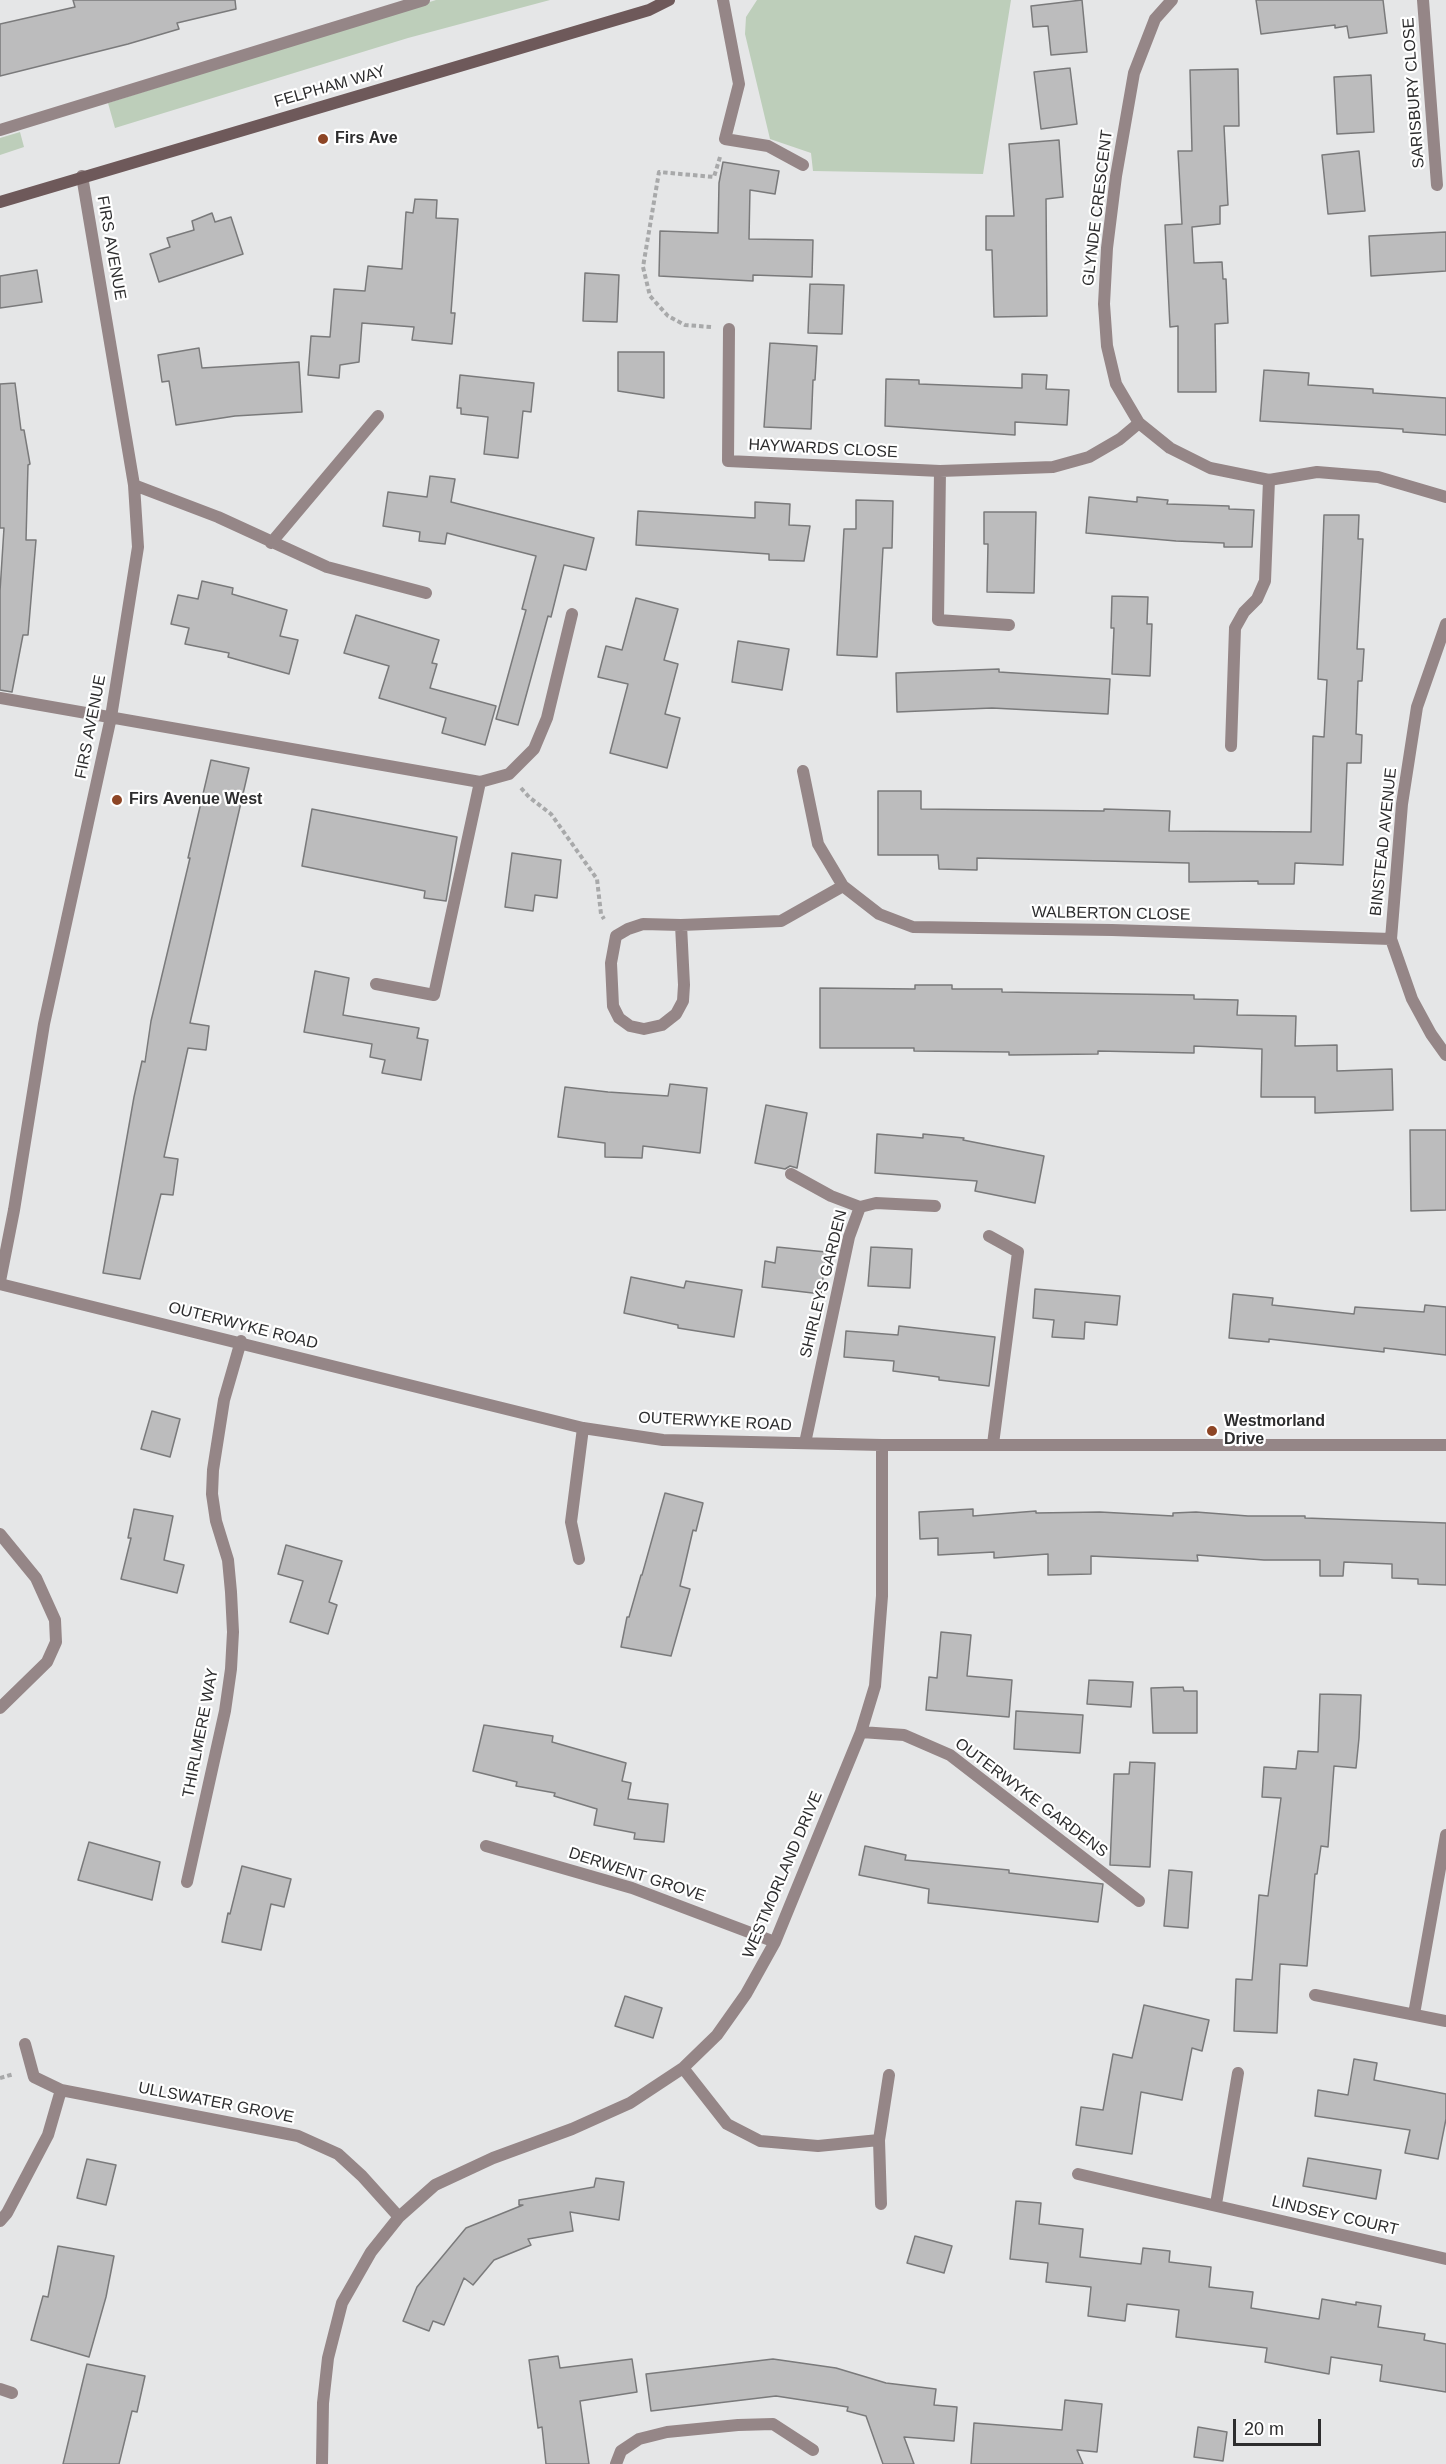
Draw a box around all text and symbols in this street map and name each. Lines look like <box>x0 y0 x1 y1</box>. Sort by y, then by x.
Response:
street label: SARISBURY CLOSE <box>1399 17 1429 169</box>
street label: FELPHAM WAY <box>272 62 388 112</box>
place label: Firs Ave <box>335 129 398 149</box>
street label: GLYNDE CRESCENT <box>1079 129 1117 287</box>
marker: Firs Ave <box>316 132 330 146</box>
street label: FIRS AVENUE <box>92 194 130 302</box>
street label: HAYWARDS CLOSE <box>748 436 898 462</box>
street label: FIRS AVENUE <box>72 673 110 781</box>
street label: BINSTEAD AVENUE <box>1367 767 1401 917</box>
place label: Firs Avenue West <box>129 790 262 810</box>
marker: Firs Avenue West <box>110 793 124 807</box>
street label: WALBERTON CLOSE <box>1031 903 1191 925</box>
street label: SHIRLEYS GARDEN <box>796 1208 852 1360</box>
street label: OUTERWYKE ROAD <box>166 1298 320 1354</box>
street label: OUTERWYKE ROAD <box>638 1408 792 1436</box>
place label: Westmorland Drive <box>1224 1412 1325 1450</box>
marker: Westmorland Drive <box>1205 1424 1219 1438</box>
street label: THIRLMERE WAY <box>179 1667 223 1799</box>
street label: OUTERWYKE GARDENS <box>951 1734 1111 1862</box>
street label: WESTMORLAND DRIVE <box>739 1789 827 1961</box>
street label: DERWENT GROVE <box>566 1844 708 1906</box>
street label: ULLSWATER GROVE <box>136 2078 296 2128</box>
street label: LINDSEY COURT <box>1270 2192 1400 2240</box>
scale bar <box>1236 2407 1324 2445</box>
text: 20 m <box>1244 2419 1284 2439</box>

